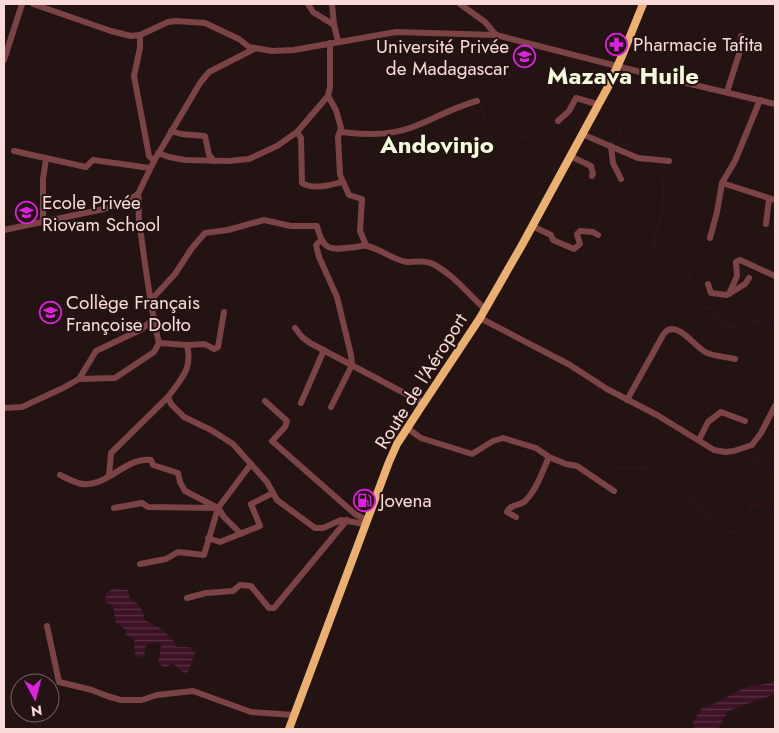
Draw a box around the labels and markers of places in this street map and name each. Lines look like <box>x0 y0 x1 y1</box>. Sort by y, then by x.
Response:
place label: Pharmacie Tafita <box>633 31 763 58</box>
pharmacy icon: Pharmacie Tafita <box>605 32 629 56</box>
place label: Université Privée de Madagascar <box>376 33 509 82</box>
school or university icon: Université Privée de Madagascar <box>513 45 537 69</box>
place label: Ecole Privée Riovam School <box>42 189 160 238</box>
school or university icon: Ecole Privée Riovam School <box>14 201 38 225</box>
place label: Collège Français Françoise Dolto <box>66 289 200 338</box>
school or university icon: Collège Français Françoise Dolto <box>38 301 62 325</box>
place label: Jovena <box>377 487 432 514</box>
fuel station icon: Jovena <box>352 488 376 512</box>

